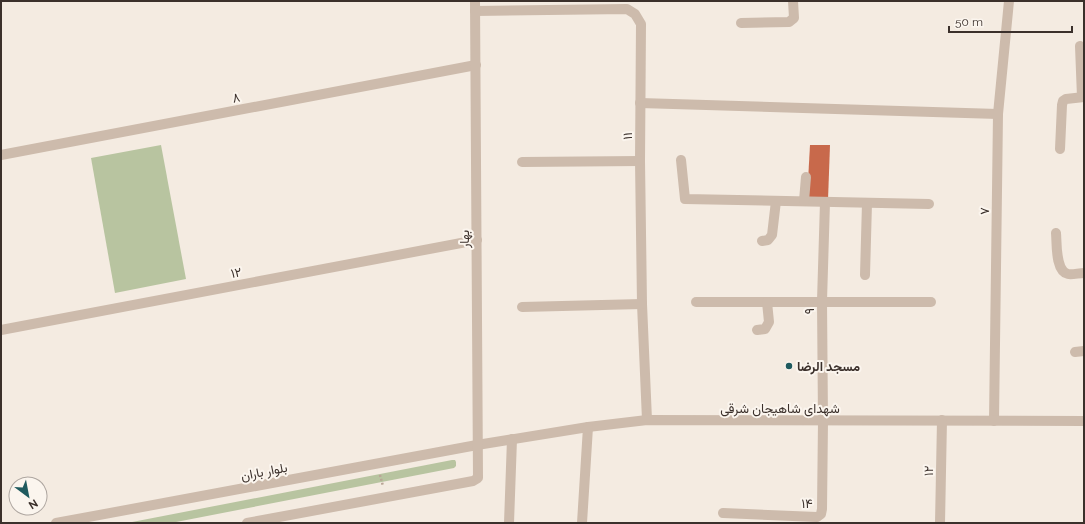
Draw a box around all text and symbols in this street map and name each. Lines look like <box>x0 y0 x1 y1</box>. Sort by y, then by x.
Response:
scale bar <box>949 8 1072 34</box>
text: 50 m <box>955 15 983 29</box>
street label: ۸ <box>231 89 242 106</box>
street label: ۱۱ <box>620 132 635 140</box>
street label: ۷ <box>977 207 992 215</box>
street label: بهار <box>457 230 473 249</box>
street label: ۱۲ <box>229 264 243 281</box>
street label: ۹ <box>802 308 817 314</box>
place label: مسجد الرضا <box>797 359 860 375</box>
marker: مسجد الرضا <box>784 361 794 371</box>
street label: شهدای شاهیجان شرقی <box>720 401 840 417</box>
street label: بلوار باران <box>240 460 289 484</box>
street label: ۱۲ <box>921 465 936 476</box>
north arrow <box>8 476 48 516</box>
text: N <box>26 496 40 512</box>
street label: ۱۴ <box>801 496 813 511</box>

